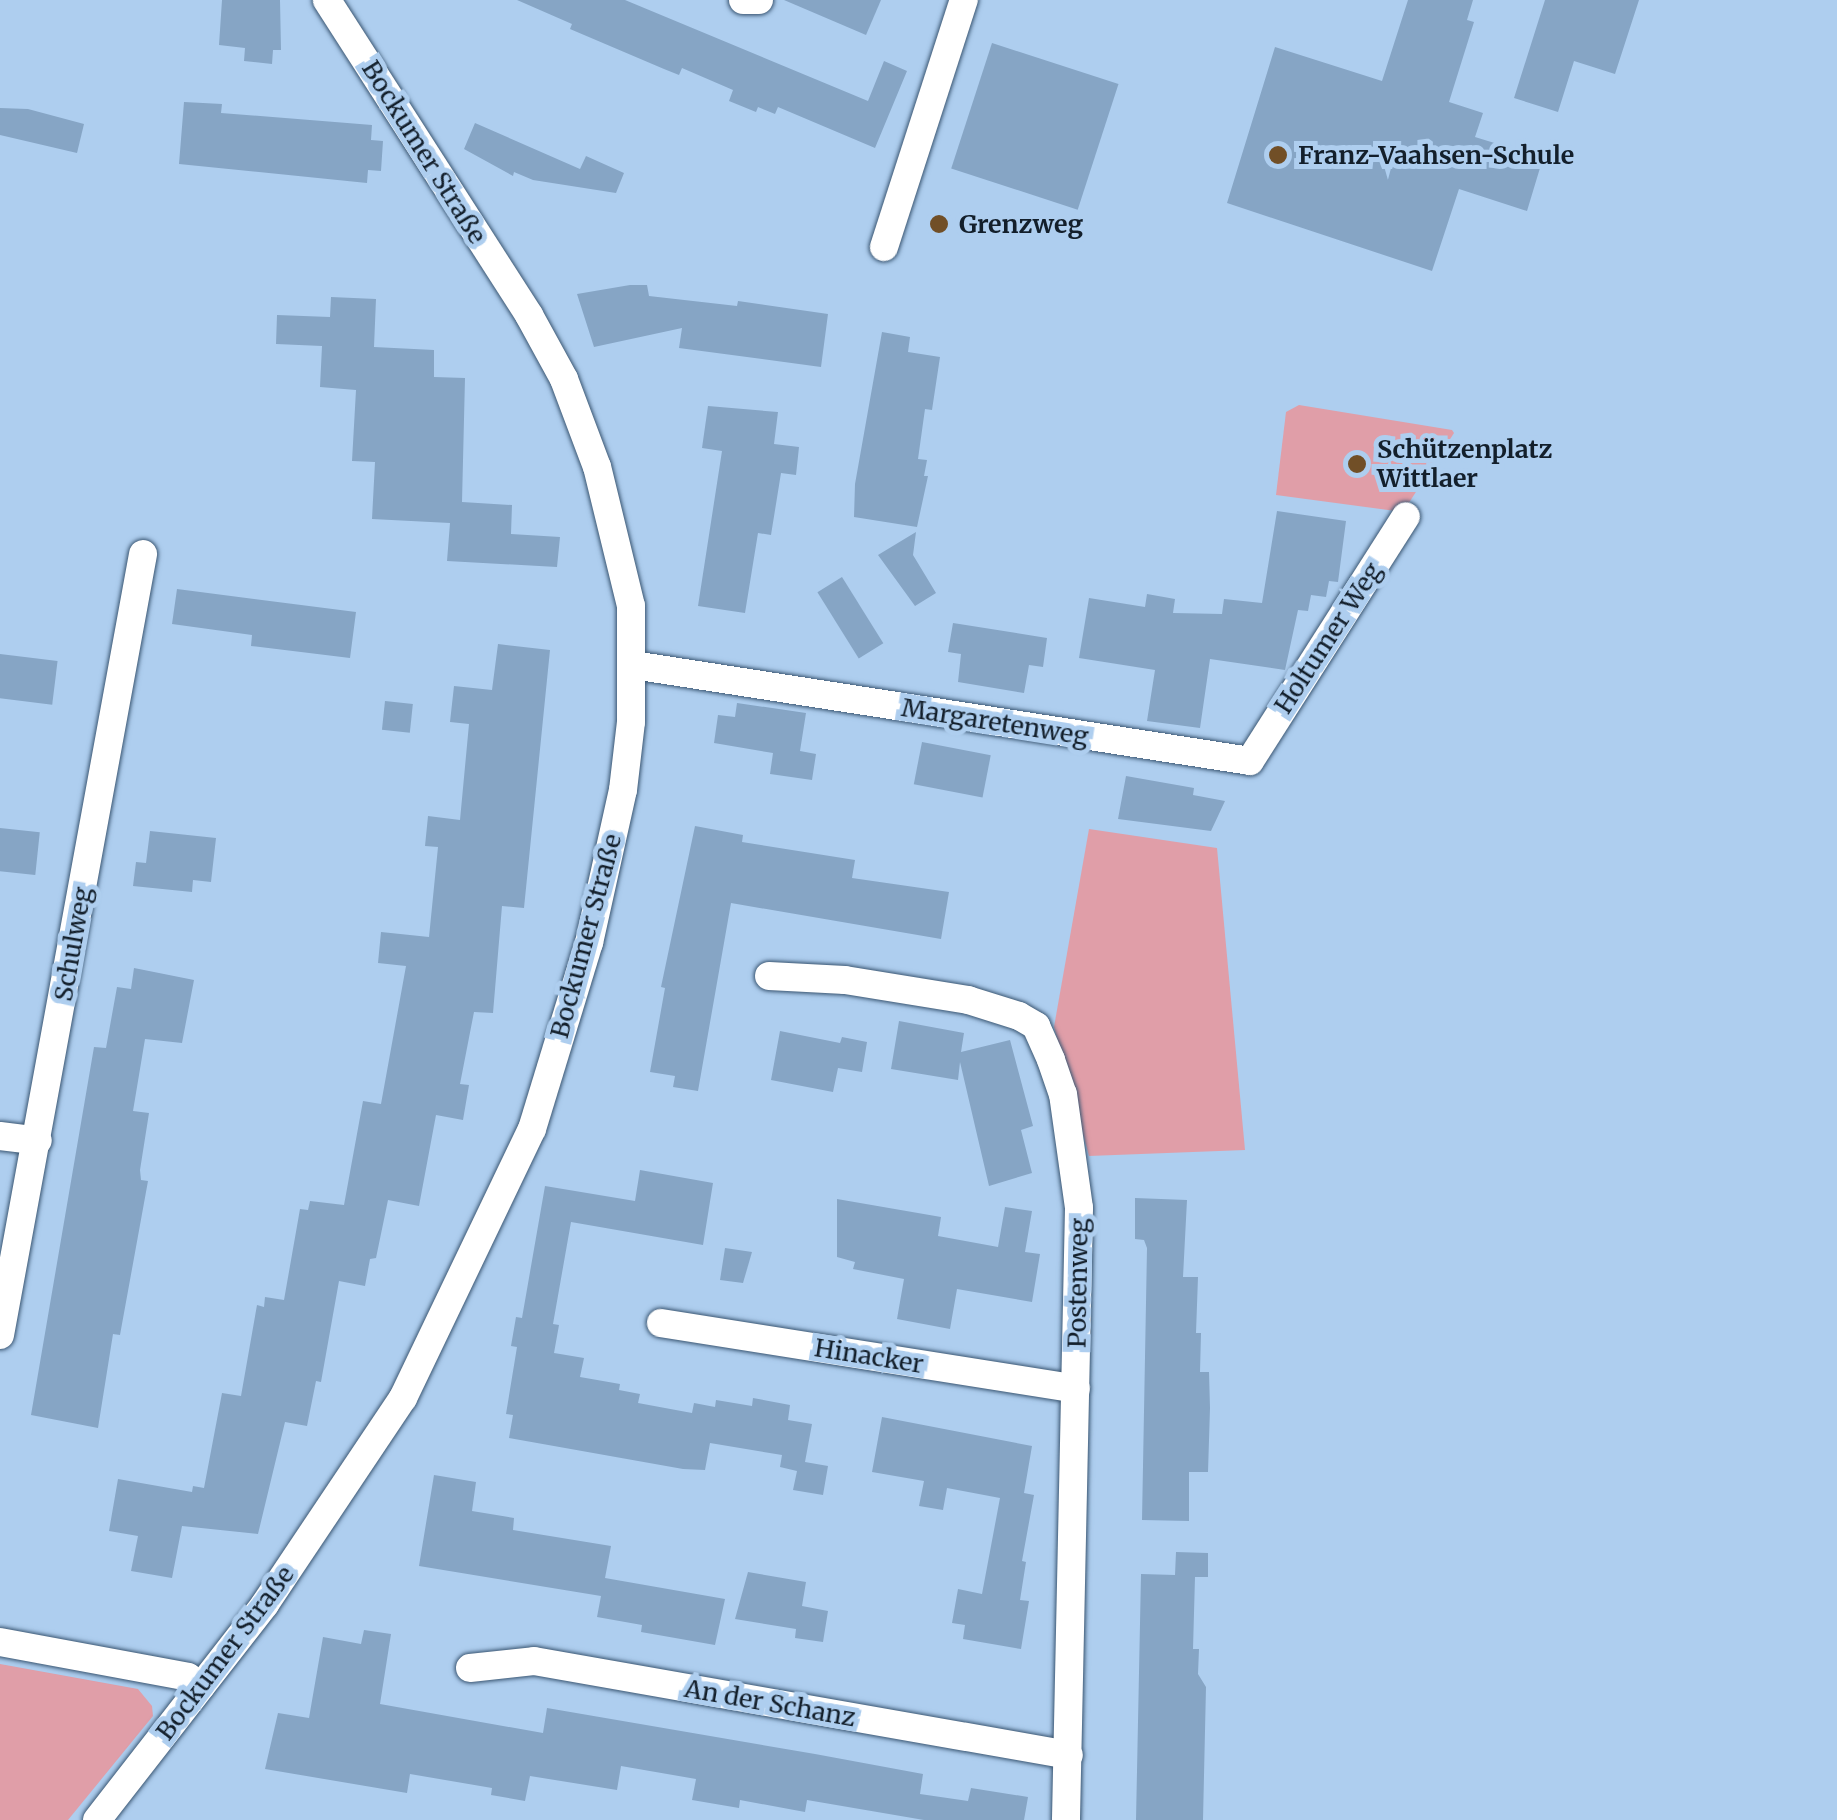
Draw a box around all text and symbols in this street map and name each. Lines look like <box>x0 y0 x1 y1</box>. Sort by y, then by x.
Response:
street label: Bockumer Straße <box>356 55 492 249</box>
place label: Franz-Vaahsen-Schule <box>1298 140 1574 170</box>
marker: Franz-Vaahsen-Schule <box>1267 144 1289 166</box>
place label: Grenzweg <box>959 209 1083 239</box>
marker: Grenzweg <box>928 213 950 235</box>
place label: Schützenplatz Wittlaer <box>1377 435 1552 494</box>
marker: Schützenplatz Wittlaer <box>1346 453 1368 475</box>
street label: Holtumer Weg <box>1268 557 1388 719</box>
street label: Margaretenweg <box>899 692 1091 752</box>
street label: Bockumer Straße <box>544 831 628 1041</box>
street label: Schulweg <box>48 884 98 1004</box>
street label: Postenweg <box>1062 1218 1094 1348</box>
street label: Hinacker <box>812 1333 926 1379</box>
street label: Bockumer Straße <box>150 1560 300 1746</box>
street label: An der Schanz <box>682 1673 858 1733</box>

